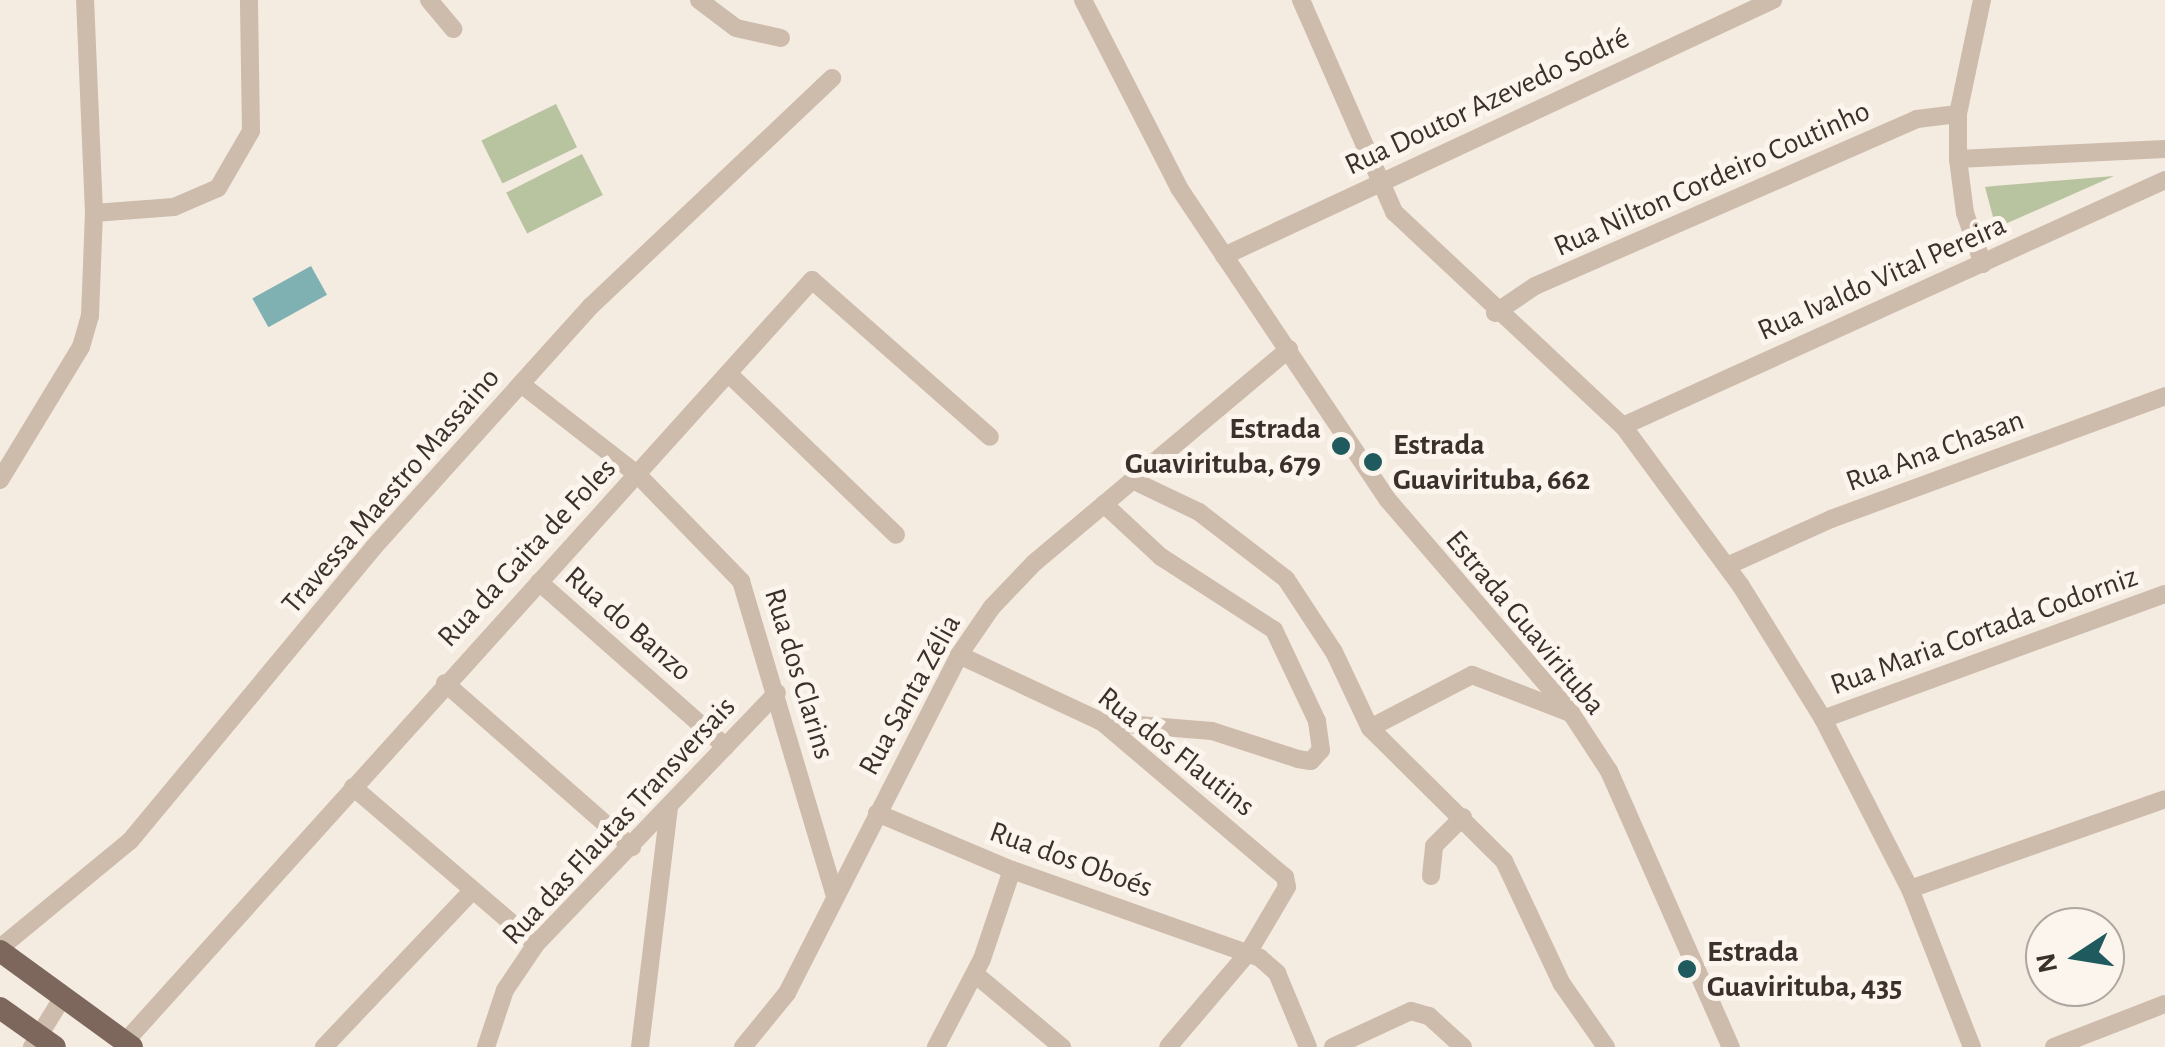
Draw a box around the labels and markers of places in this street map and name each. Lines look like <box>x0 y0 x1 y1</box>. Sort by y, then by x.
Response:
place label: Estrada Guavirituba, 679 <box>1125 411 1321 482</box>
place label: Estrada Guavirituba, 662 <box>1393 427 1590 498</box>
marker: Estrada Guavirituba, 679 <box>1330 435 1352 457</box>
marker: Estrada Guavirituba, 662 <box>1362 451 1384 473</box>
place label: Estrada Guavirituba, 435 <box>1707 934 1902 1004</box>
marker: Estrada Guavirituba, 435 <box>1676 958 1698 980</box>

